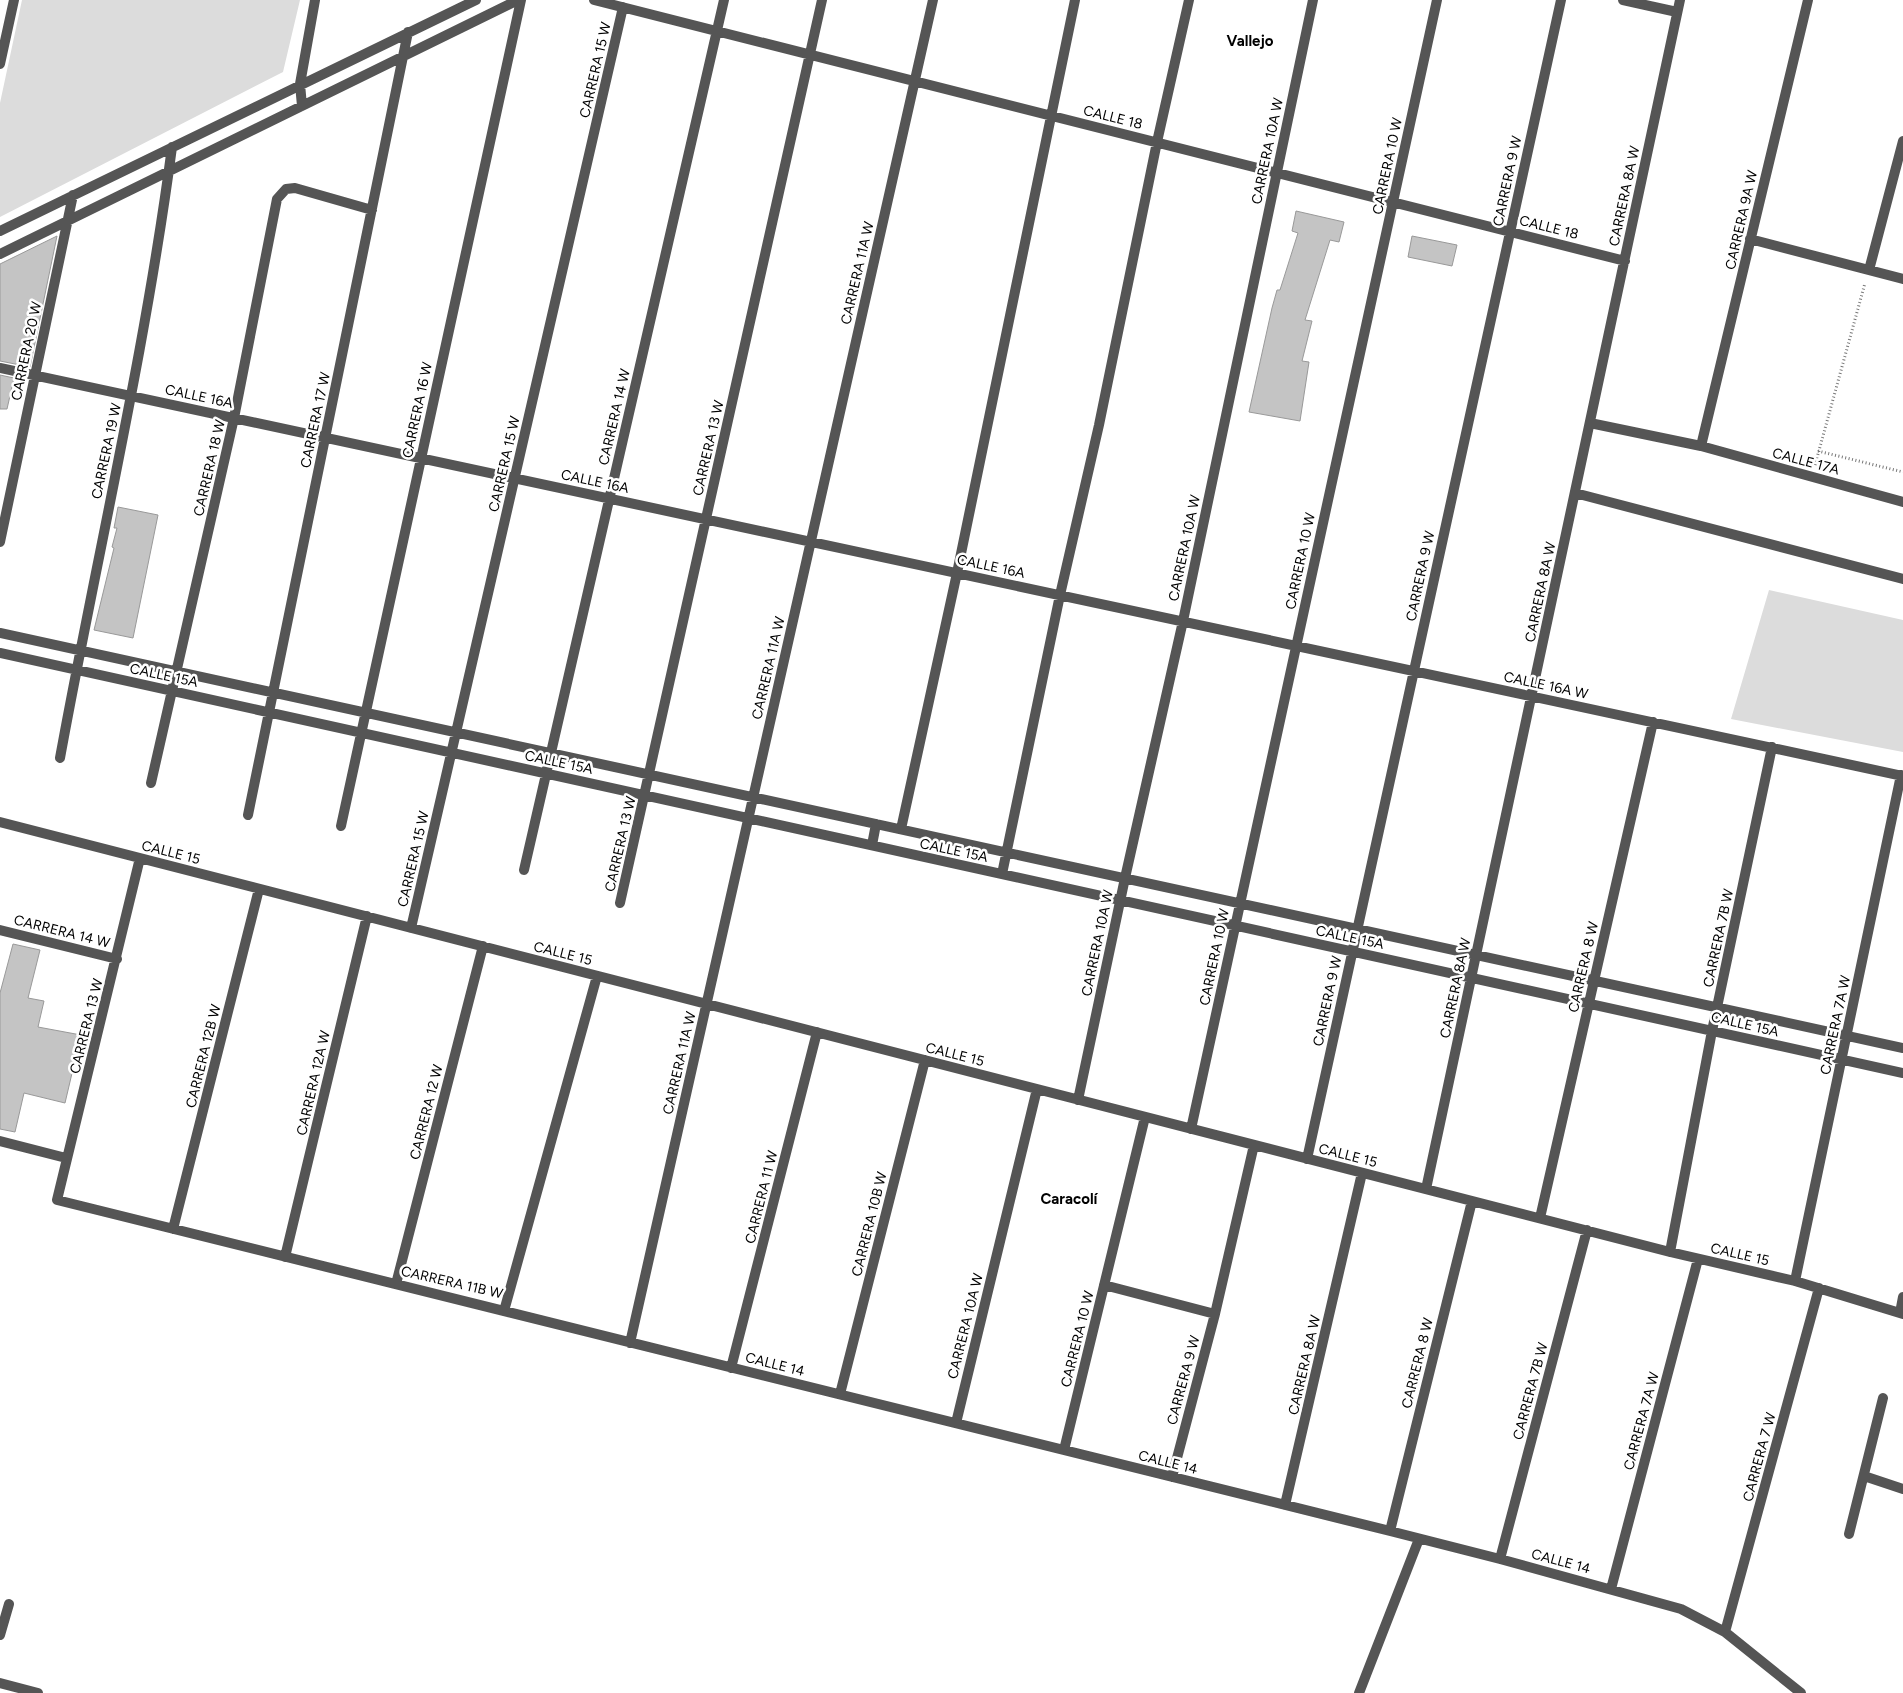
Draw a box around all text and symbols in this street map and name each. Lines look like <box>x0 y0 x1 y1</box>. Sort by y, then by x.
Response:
street label: CARRERA 15 W <box>576 20 615 120</box>
district label: Vallejo <box>1227 32 1274 50</box>
street label: CARRERA 10A W <box>1248 96 1287 206</box>
street label: CALLE 18 <box>1082 102 1144 133</box>
street label: CARRERA 10 W <box>1369 115 1406 216</box>
street label: CARRERA 9 W <box>1490 134 1525 228</box>
street label: CARRERA 8A W <box>1606 144 1644 248</box>
street label: CARRERA 9A W <box>1722 168 1761 271</box>
street label: CALLE 18 <box>1518 212 1580 243</box>
street label: CARRERA 11A W <box>837 219 878 326</box>
street label: CARRERA 20 W <box>8 299 45 402</box>
street label: CARRERA 16 W <box>399 360 436 460</box>
street label: CARRERA 14 W <box>595 367 634 467</box>
street label: CARRERA 17 W <box>297 370 334 469</box>
street label: CALLE 16A <box>163 381 235 412</box>
street label: CARRERA 13 W <box>689 398 728 497</box>
street label: CARRERA 19 W <box>88 401 125 501</box>
street label: CARRERA 15 W <box>485 414 524 514</box>
street label: CARRERA 18 W <box>190 418 229 518</box>
street label: CALLE 17A <box>1771 444 1842 479</box>
street label: CALLE 16A <box>559 466 631 497</box>
street label: CARRERA 10A W <box>1165 493 1204 603</box>
street label: CARRERA 10 W <box>1282 510 1319 611</box>
street label: CARRERA 9 W <box>1403 529 1438 623</box>
street label: CARRERA 8A W <box>1522 540 1560 644</box>
street label: CALLE 16A <box>955 551 1027 582</box>
street label: CARRERA 11A W <box>748 614 789 721</box>
street label: CALLE 15A <box>128 660 200 691</box>
street label: CALLE 16A W <box>1502 668 1590 703</box>
street label: CALLE 15A <box>523 747 595 778</box>
street label: CARRERA 13 W <box>601 794 640 893</box>
street label: CARRERA 15 W <box>394 809 433 909</box>
street label: CALLE 15A <box>918 835 990 866</box>
street label: CALLE 15 <box>140 837 202 868</box>
street label: CARRERA 7B W <box>1700 887 1737 989</box>
street label: CARRERA 10A W <box>1078 888 1117 998</box>
street label: CARRERA 10 W <box>1196 906 1233 1007</box>
street label: CARRERA 14 W <box>12 911 112 952</box>
street label: CARRERA 8 W <box>1565 920 1602 1014</box>
street label: CALLE 15A <box>1314 922 1386 953</box>
street label: CARRERA 8A W <box>1437 936 1475 1040</box>
street label: CALLE 15 <box>532 938 594 969</box>
street label: CARRERA 9 W <box>1310 954 1345 1048</box>
street label: CARRERA 7A W <box>1817 973 1854 1076</box>
street label: CARRERA 13 W <box>66 976 107 1075</box>
street label: CARRERA 12B W <box>182 1002 225 1110</box>
street label: CALLE 15A <box>1709 1008 1781 1041</box>
street label: CARRERA 11A W <box>659 1009 700 1116</box>
street label: CARRERA 12A W <box>293 1028 334 1137</box>
street label: CALLE 15 <box>924 1039 986 1070</box>
street label: CARRERA 12 W <box>406 1062 447 1162</box>
street label: CALLE 15 <box>1317 1140 1379 1171</box>
street label: CARRERA 11 W <box>742 1148 781 1246</box>
street label: CARRERA 10B W <box>848 1169 891 1278</box>
district label: Caracolí <box>1040 1190 1099 1208</box>
street label: CALLE 15 <box>1709 1239 1771 1269</box>
street label: CARRERA 11B W <box>399 1262 505 1303</box>
street label: CARRERA 10A W <box>944 1271 987 1381</box>
street label: CARRERA 10 W <box>1057 1289 1098 1389</box>
street label: CARRERA 8A W <box>1285 1313 1324 1417</box>
street label: CARRERA 8 W <box>1398 1316 1437 1410</box>
street label: CARRERA 9 W <box>1163 1333 1204 1427</box>
street label: CARRERA 7B W <box>1509 1340 1552 1442</box>
street label: CALLE 14 <box>744 1349 807 1380</box>
street label: CARRERA 7A W <box>1620 1370 1663 1472</box>
street label: CARRERA 7 W <box>1739 1410 1780 1504</box>
street label: CALLE 14 <box>1137 1447 1200 1478</box>
street label: CALLE 14 <box>1530 1545 1593 1578</box>

